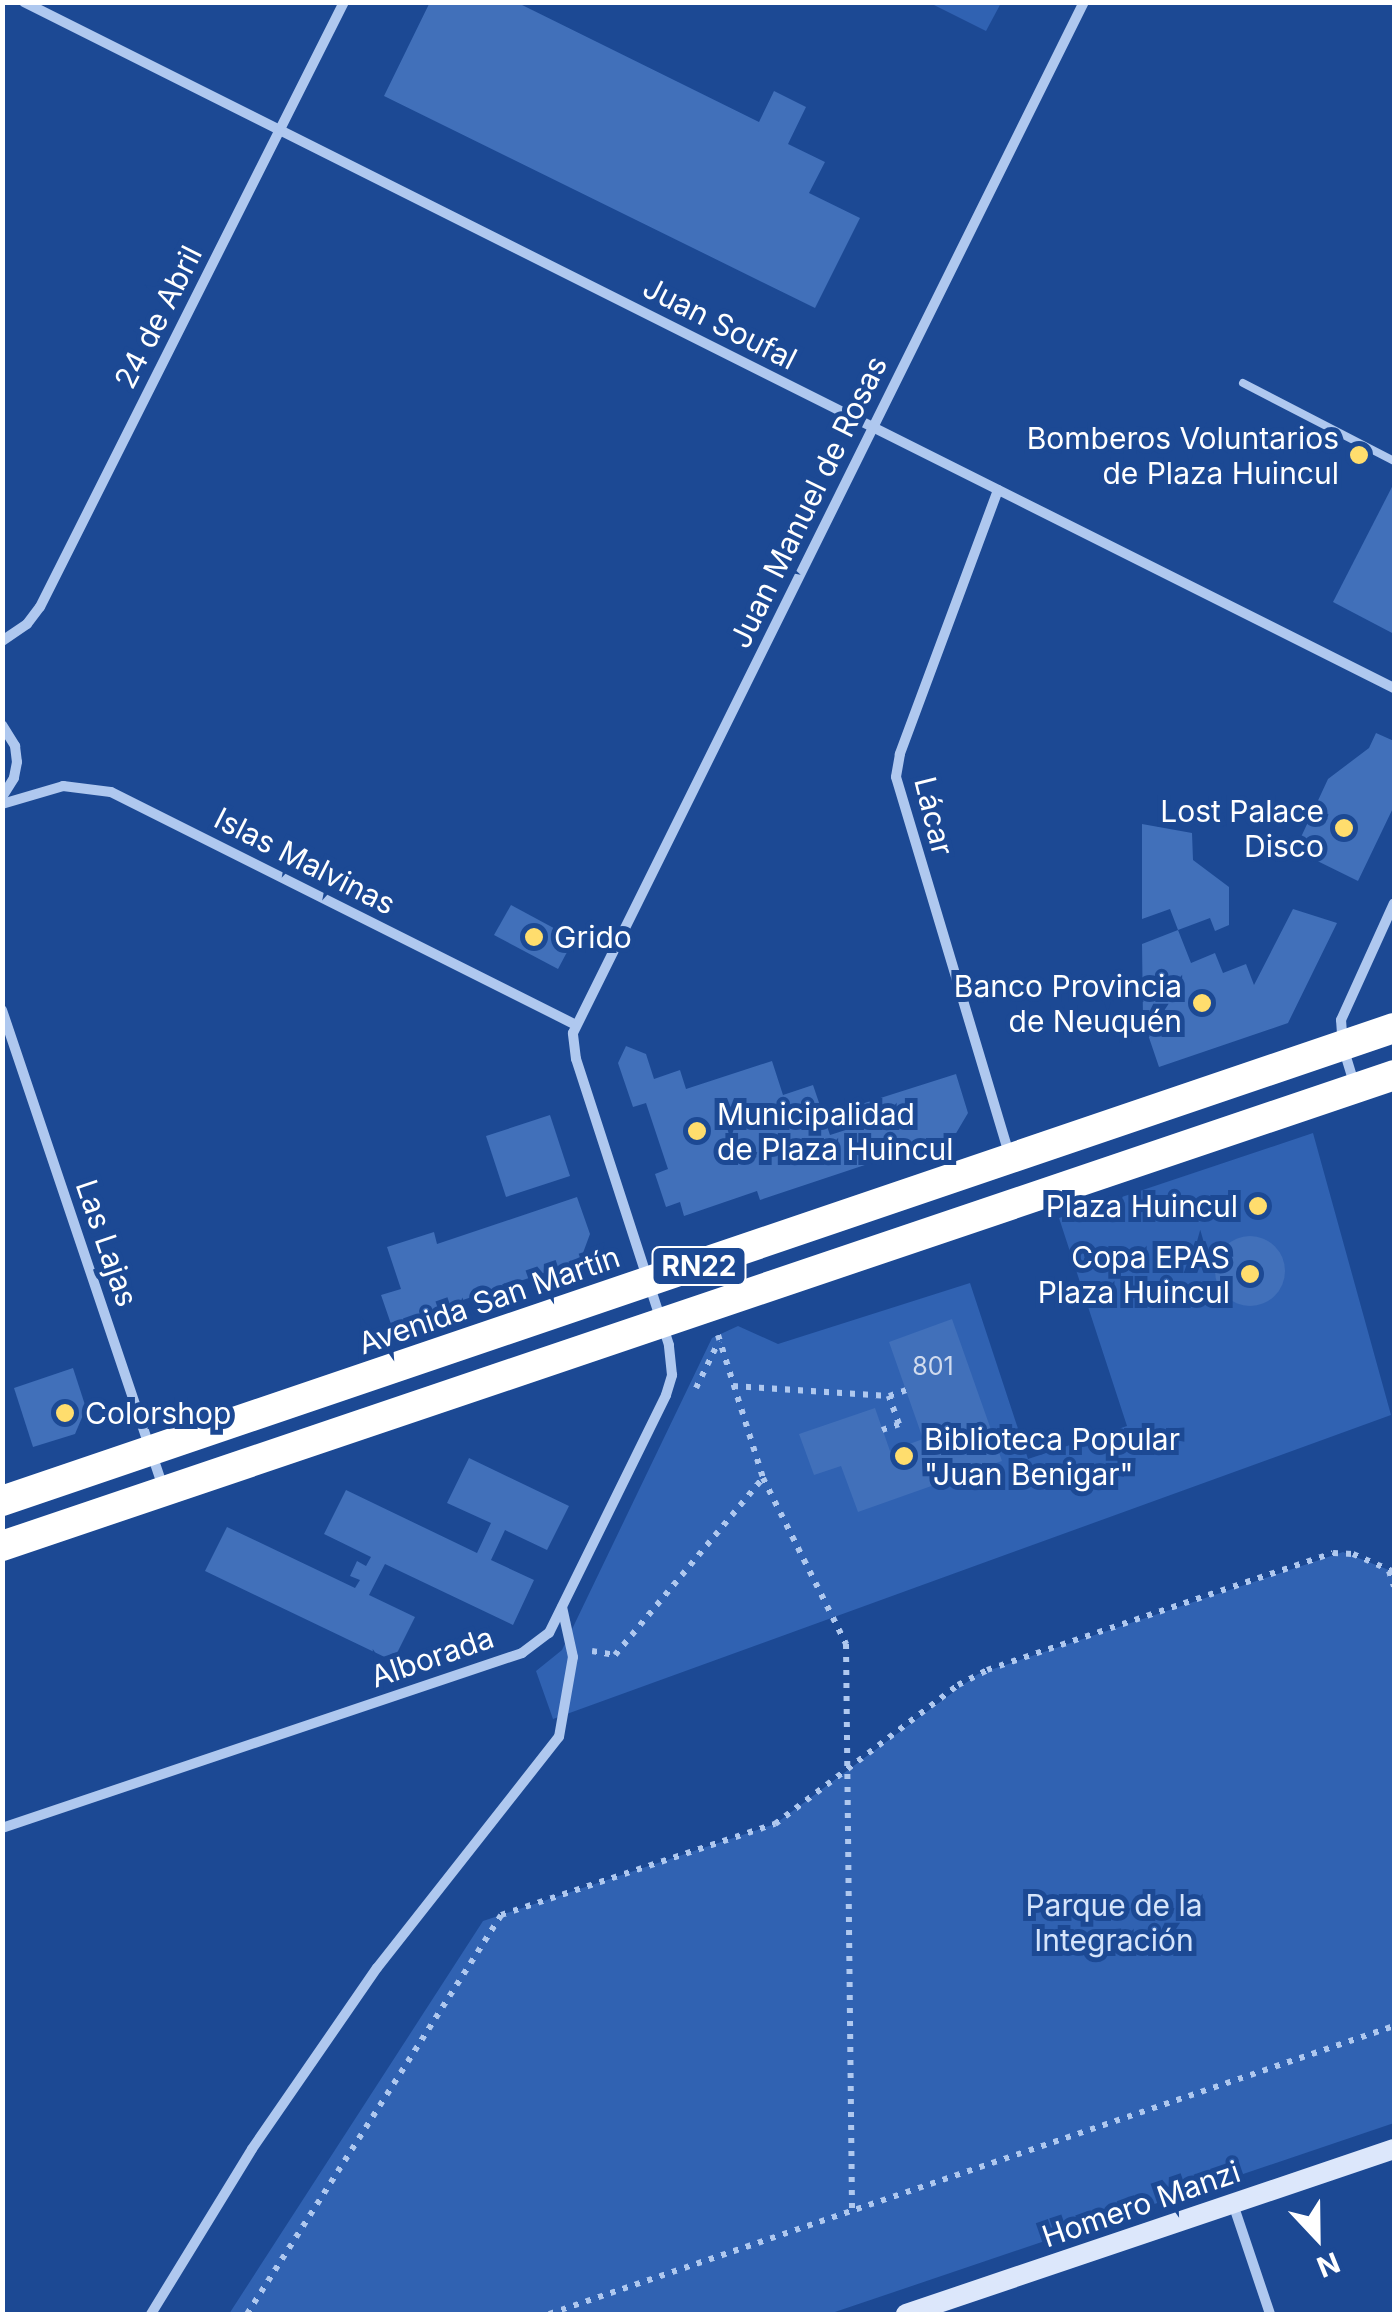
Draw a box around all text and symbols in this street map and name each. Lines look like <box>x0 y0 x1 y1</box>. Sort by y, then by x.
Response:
street label: 24 de Abril <box>107 240 209 394</box>
street label: Juan Soufal <box>637 269 803 377</box>
street label: Juan Manuel de Rosas <box>722 350 894 654</box>
place label: Bomberos Voluntarios de Plaza Huincul <box>1027 420 1339 490</box>
marker: Bomberos Voluntarios de Plaza Huincul <box>1348 444 1370 466</box>
street label: Lácar <box>907 773 961 859</box>
place label: Lost Palace Disco <box>1160 793 1324 864</box>
street label: Islas Malvinas <box>209 800 401 922</box>
marker: Lost Palace Disco <box>1333 817 1355 839</box>
place label: Grido <box>554 919 632 955</box>
marker: Grido <box>523 926 545 948</box>
place label: Banco Provincia de Neuquén <box>954 968 1182 1038</box>
marker: Banco Provincia de Neuquén <box>1191 992 1213 1014</box>
place label: Municipalidad de Plaza Huincul <box>717 1096 954 1166</box>
marker: Municipalidad de Plaza Huincul <box>686 1120 708 1142</box>
street label: Las Lajas <box>69 1175 145 1311</box>
place label: Plaza Huincul <box>1046 1188 1238 1224</box>
marker: Plaza Huincul <box>1247 1195 1269 1217</box>
street label: Avenida San Martín <box>354 1238 624 1362</box>
place label: Copa EPAS Plaza Huincul <box>1038 1239 1230 1310</box>
road number: RN22 <box>649 1243 749 1289</box>
marker: Copa EPAS Plaza Huincul <box>1239 1263 1261 1285</box>
house number: 801 <box>912 1351 954 1381</box>
place label: Colorshop <box>85 1395 231 1431</box>
marker: Colorshop <box>54 1402 76 1424</box>
place label: Biblioteca Popular "Juan Benigar" <box>924 1421 1180 1492</box>
marker: Biblioteca Popular "Juan Benigar" <box>893 1445 915 1467</box>
street label: Alborada <box>366 1619 498 1695</box>
park label: Parque de la Integración <box>1025 1887 1203 1958</box>
street label: Homero Manzi <box>1037 2153 1245 2255</box>
north arrow <box>1267 2187 1367 2287</box>
text: N <box>1312 2245 1345 2285</box>

